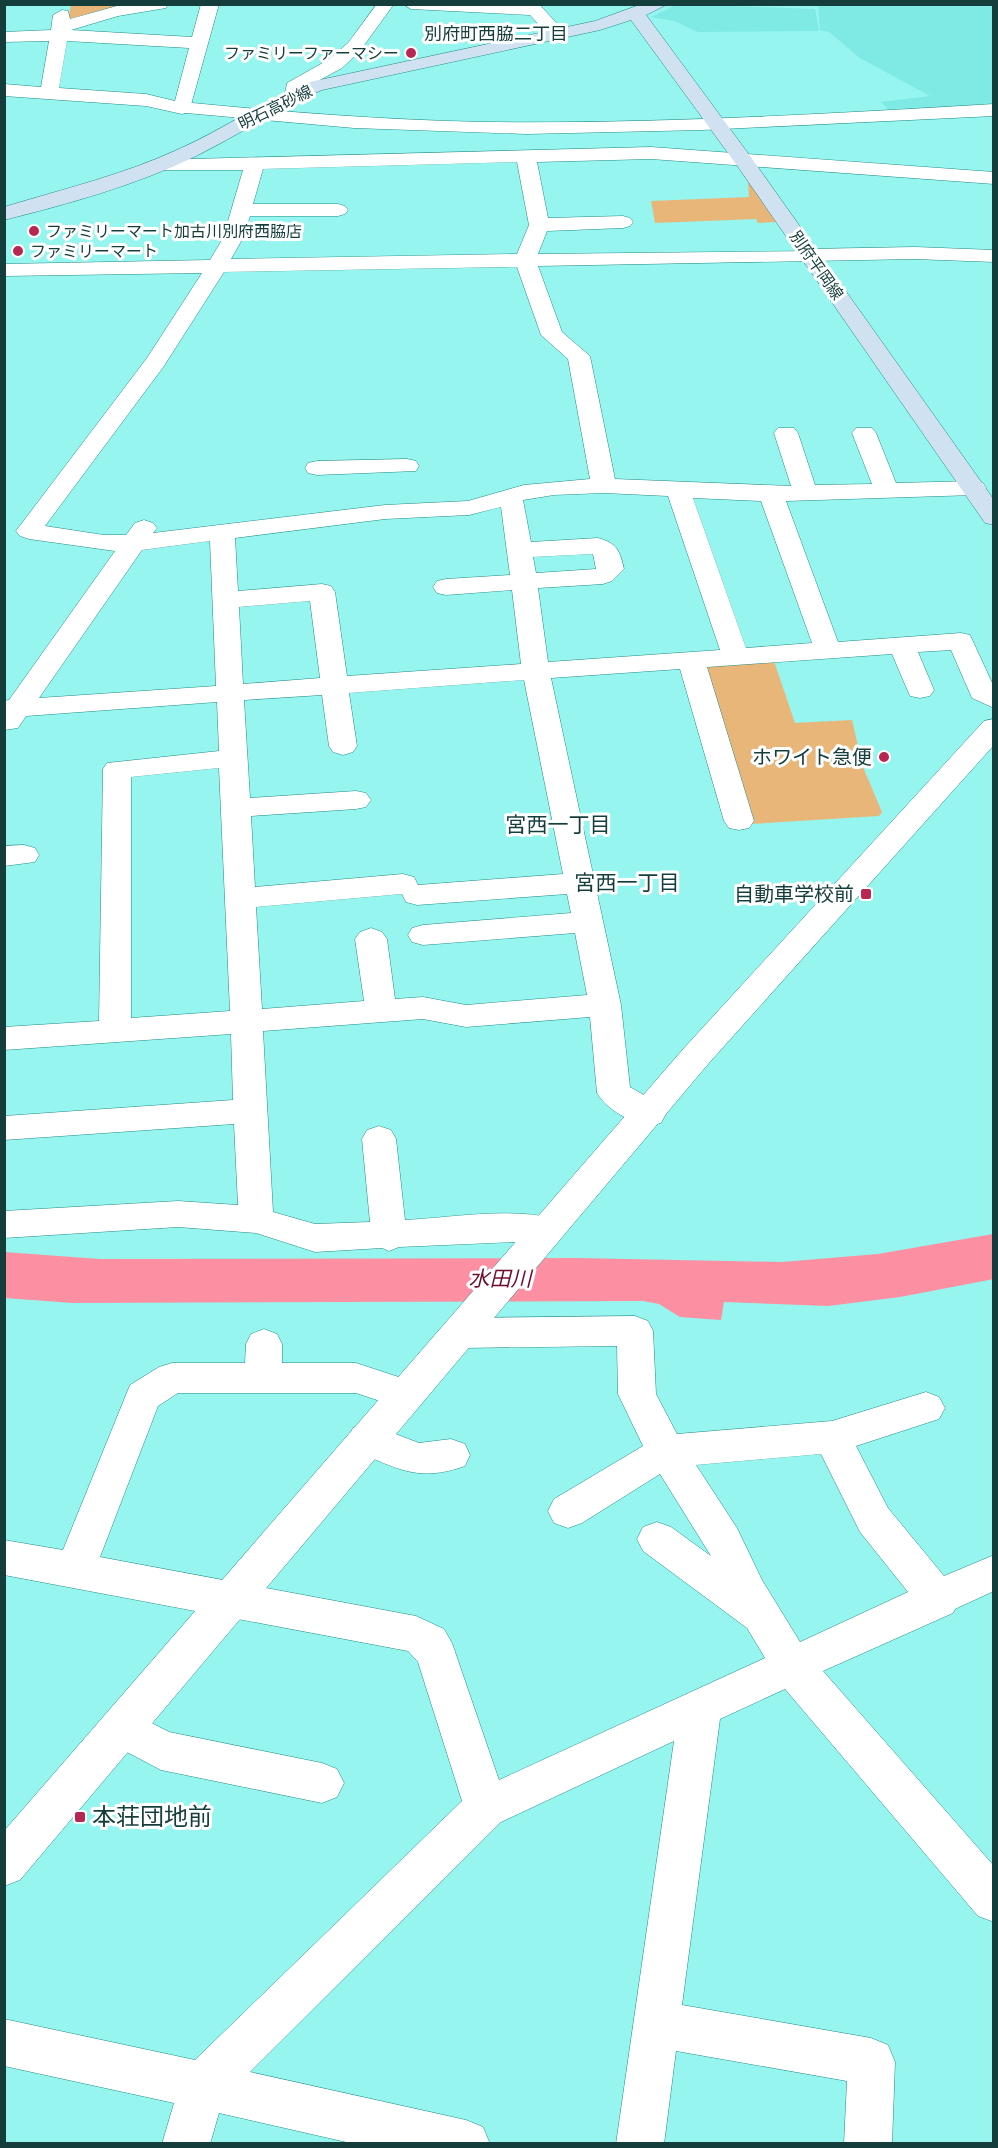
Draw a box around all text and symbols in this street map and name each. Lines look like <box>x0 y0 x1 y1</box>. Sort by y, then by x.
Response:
district label: 別府町西脇二丁目 <box>424 23 568 44</box>
place label: ファミリーファーマシー <box>224 44 399 63</box>
marker: ファミリーファーマシー <box>404 46 418 60</box>
street label: 明石高砂線 <box>235 81 315 134</box>
place label: ファミリーマート加古川別府西脇店 <box>46 222 302 241</box>
marker: ファミリーマート加古川別府西脇店 <box>27 224 41 238</box>
street label: 別府平岡線 <box>786 227 847 304</box>
place label: ファミリーマート <box>30 242 158 261</box>
marker: ファミリーマート <box>11 244 25 258</box>
place label: ホワイト急便 <box>752 745 872 769</box>
marker: ホワイト急便 <box>877 750 891 764</box>
district label: 宮西一丁目 <box>506 813 611 837</box>
district label: 宮西一丁目 <box>575 871 680 895</box>
place label: 自動車学校前 <box>734 882 854 906</box>
marker: 自動車学校前 <box>859 887 873 901</box>
water label: 水田川 <box>469 1267 533 1291</box>
place label: 本荘団地前 <box>92 1803 212 1831</box>
marker: 本荘団地前 <box>73 1810 87 1824</box>

